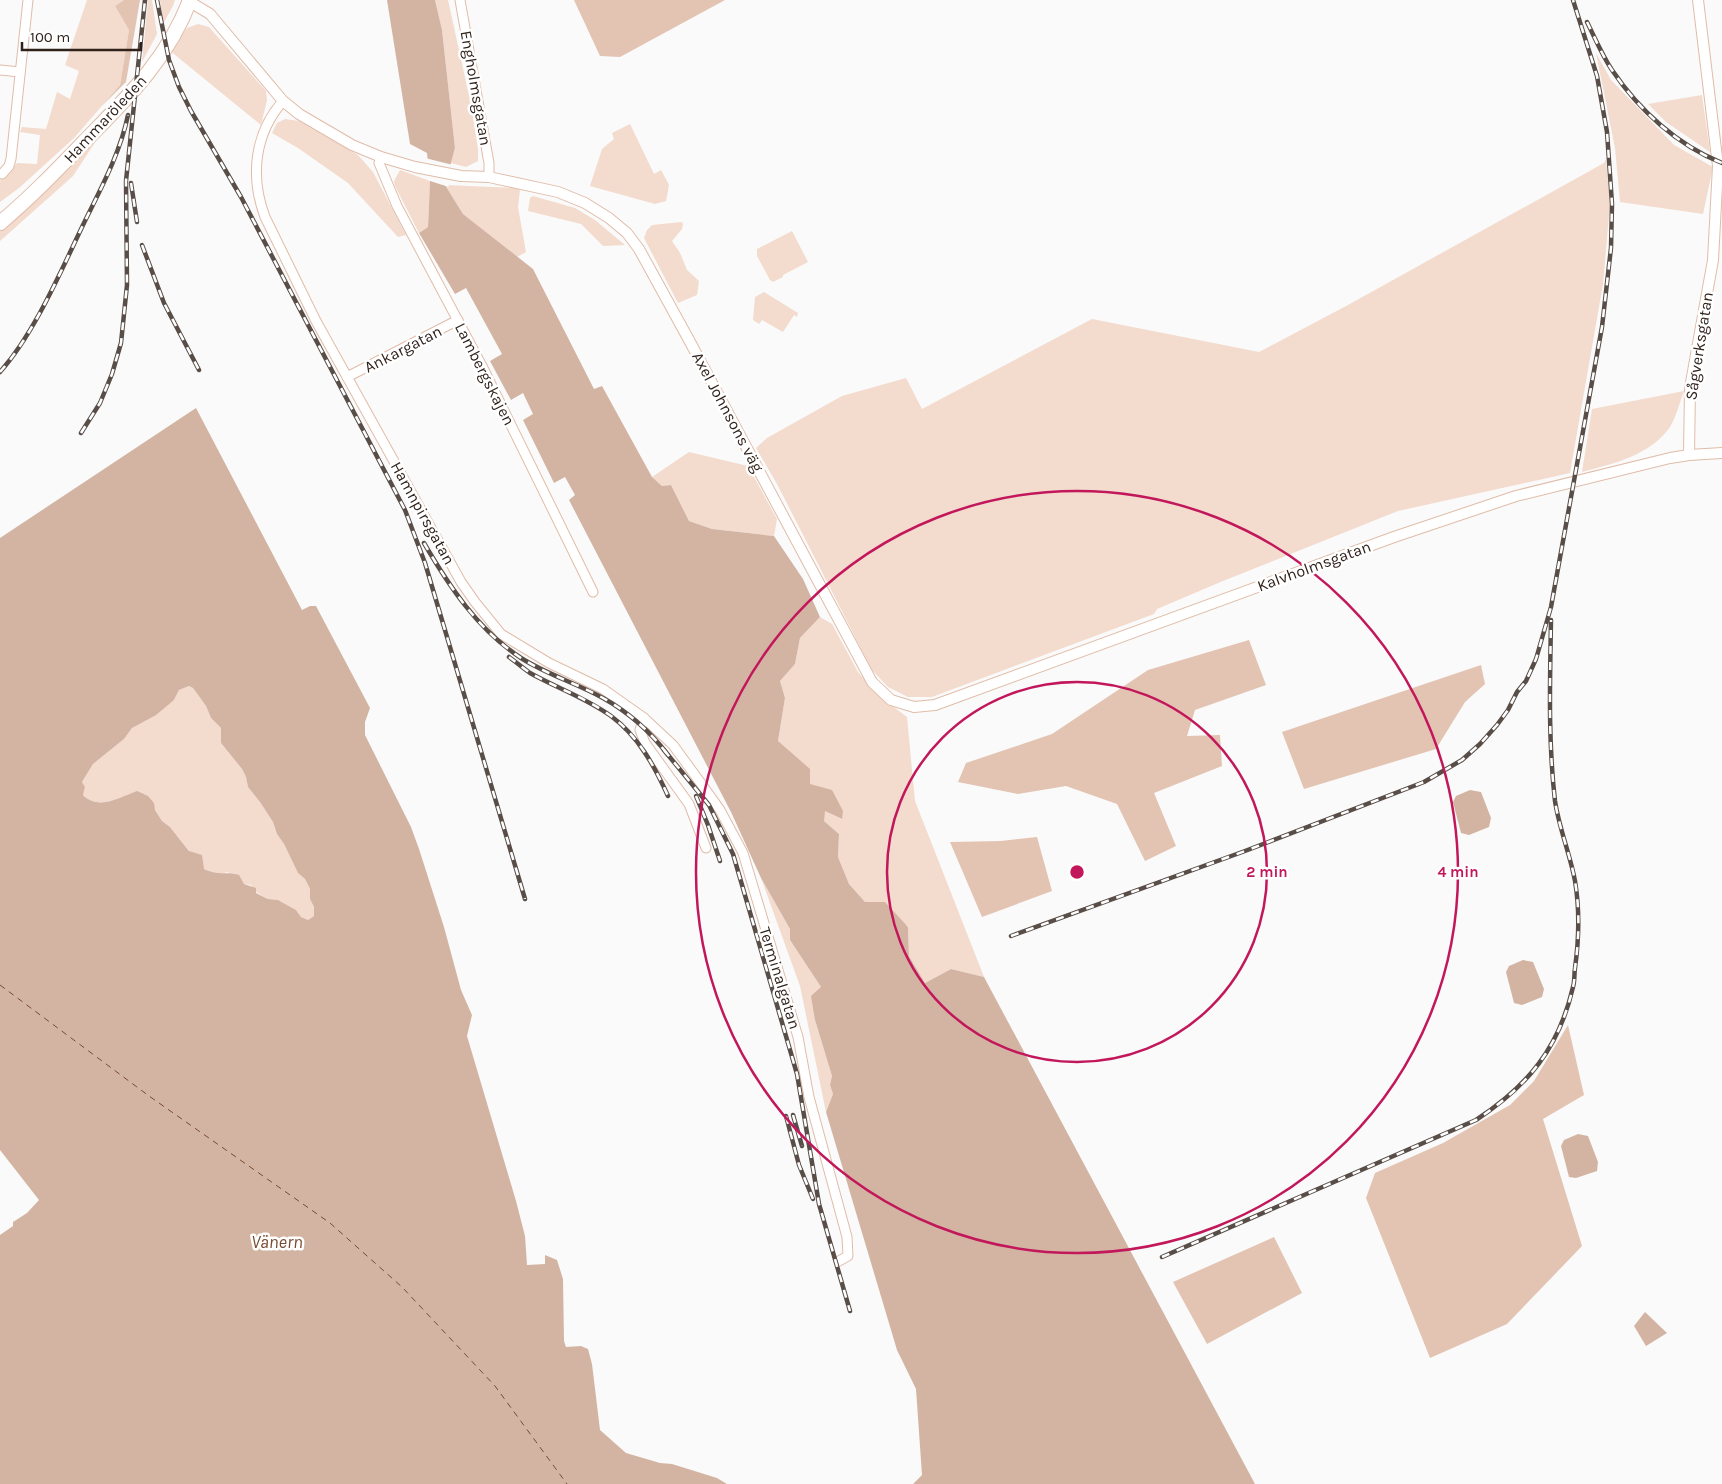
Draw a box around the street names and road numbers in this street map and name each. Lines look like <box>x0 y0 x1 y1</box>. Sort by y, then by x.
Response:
street label: Engholmsgatan <box>457 29 495 147</box>
street label: Hammaröleden <box>60 71 150 167</box>
street label: Sågverksgatan <box>1681 291 1717 401</box>
street label: Lambergskajen <box>451 320 519 428</box>
street label: Ankargatan <box>361 321 445 377</box>
street label: Axel Johnsons väg <box>688 349 768 475</box>
street label: Hamnpirsgatan <box>387 458 459 568</box>
street label: Kalvholmsgatan <box>1255 537 1373 595</box>
street label: Terminalgatan <box>755 925 805 1031</box>

